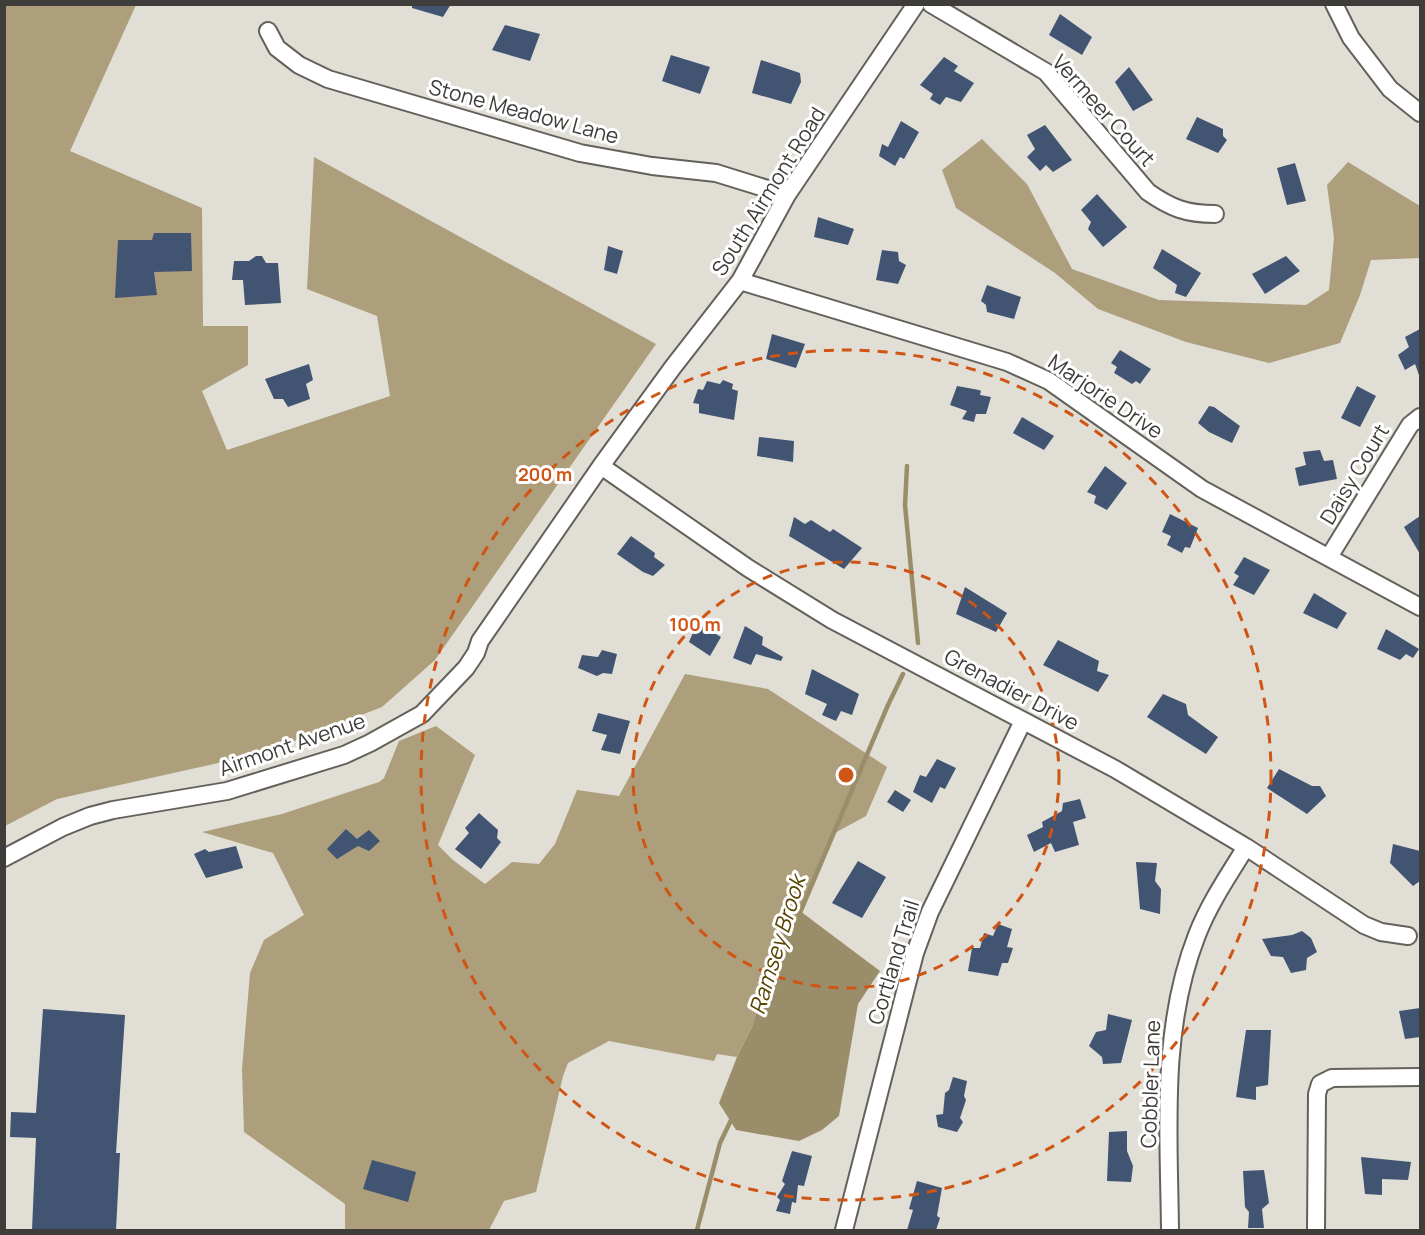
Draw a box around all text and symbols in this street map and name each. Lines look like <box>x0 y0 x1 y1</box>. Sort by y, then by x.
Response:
street label: Vermeer Court <box>1046 48 1162 172</box>
street label: Stone Meadow Lane <box>426 72 622 150</box>
street label: South Airmont Road <box>705 101 831 281</box>
street label: Marjorie Drive <box>1043 347 1169 445</box>
street label: Daisy Court <box>1313 419 1395 529</box>
text: 200 m <box>518 462 572 486</box>
text: 100 m <box>669 612 721 636</box>
street label: Grenadier Drive <box>940 642 1084 736</box>
street label: Airmont Avenue <box>215 706 369 782</box>
centre of rings <box>836 765 856 785</box>
water label: Ramsey Brook <box>742 869 813 1018</box>
street label: Cortland Trail <box>861 896 925 1028</box>
street label: Cobbler Lane <box>1134 1019 1166 1149</box>

